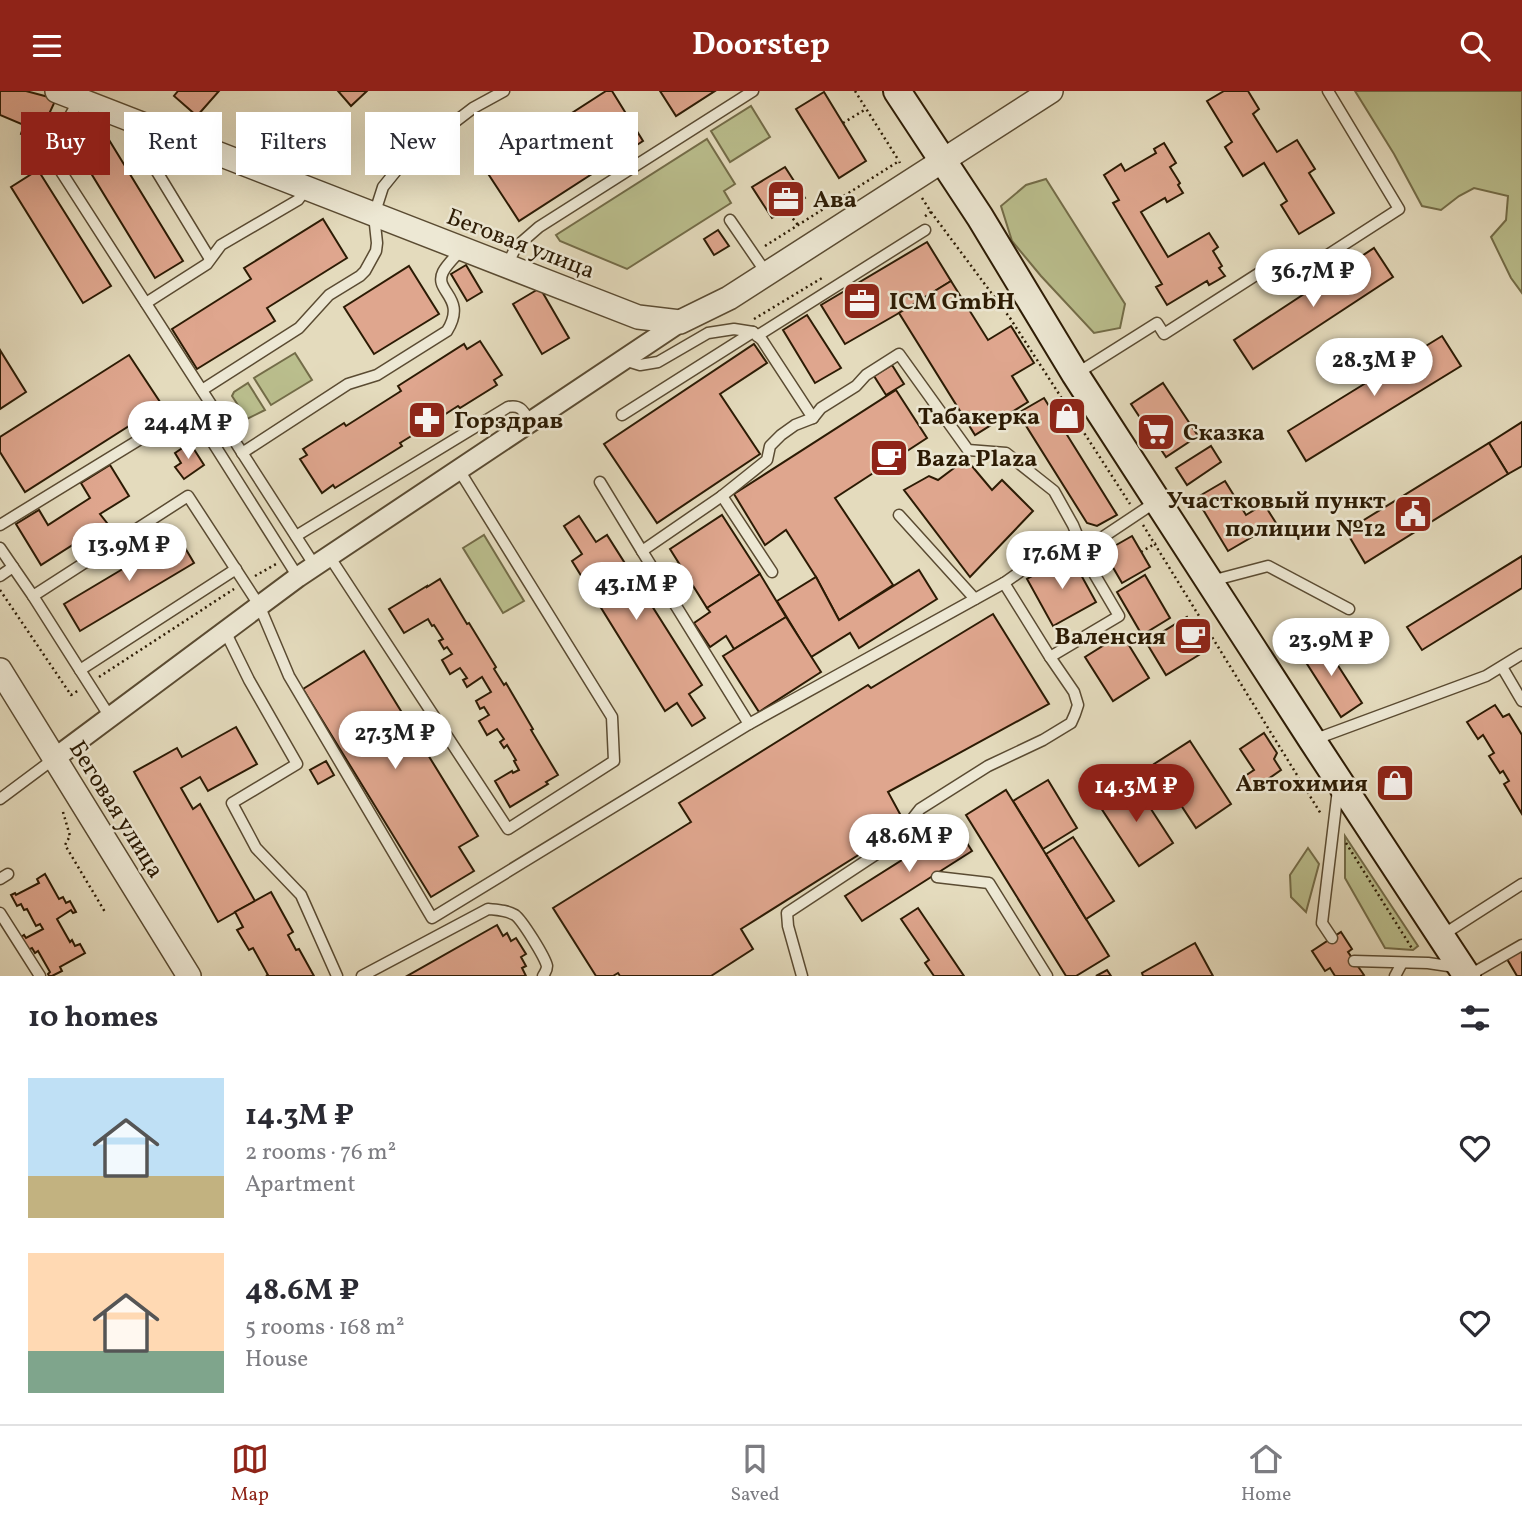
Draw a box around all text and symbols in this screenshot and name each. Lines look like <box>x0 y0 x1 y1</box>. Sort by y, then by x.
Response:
text: Doorstep <box>692 24 830 68</box>
icon: menu <box>28 27 66 65</box>
icon: search <box>1456 27 1494 65</box>
chip: Buy <box>21 112 110 175</box>
chip: Rent <box>124 112 222 175</box>
chip: Filters <box>236 112 351 175</box>
chip: New <box>365 112 460 175</box>
chip: Apartment <box>474 112 638 175</box>
office icon: Ава <box>765 178 807 220</box>
place label: Ава <box>813 184 857 218</box>
street label: Беговая улица <box>441 201 600 289</box>
pin: 36.7M ₽ <box>1248 249 1378 309</box>
text: 36.7M ₽ <box>1271 256 1355 288</box>
office icon: ICM GmbH <box>841 280 883 322</box>
place label: ICM GmbH <box>889 286 1015 320</box>
pin: 28.3M ₽ <box>1309 338 1439 398</box>
text: 28.3M ₽ <box>1332 345 1416 377</box>
shop icon: Табакерка <box>1046 395 1088 437</box>
pharmacy icon: Горздрав <box>406 399 448 441</box>
pin: 24.4M ₽ <box>123 401 253 461</box>
place label: Табакерка <box>917 401 1040 435</box>
place label: Горздрав <box>454 405 563 439</box>
text: 24.4M ₽ <box>144 408 232 440</box>
supermarket icon: Сказка <box>1135 411 1177 453</box>
place label: Сказка <box>1183 417 1265 451</box>
cafe icon: Baza Plaza <box>868 437 910 479</box>
place label: Baza Plaza <box>916 443 1037 477</box>
place label: Участковый пункт полиции №12 <box>1167 485 1386 547</box>
public building icon: Участковый пункт полиции №12 <box>1392 493 1434 535</box>
pin: 13.9M ₽ <box>64 524 194 583</box>
text: 13.9M ₽ <box>88 530 170 562</box>
pin: 17.6M ₽ <box>997 531 1127 591</box>
text: 17.6M ₽ <box>1022 538 1102 570</box>
pin: 43.1M ₽ <box>571 563 701 622</box>
text: 43.1M ₽ <box>594 569 678 601</box>
cafe icon: Валенсия <box>1172 615 1214 657</box>
pin: 23.9M ₽ <box>1266 619 1396 678</box>
place label: Валенсия <box>1055 621 1166 655</box>
text: 23.9M ₽ <box>1288 625 1374 657</box>
pin: 27.3M ₽ <box>330 711 460 771</box>
text: 27.3M ₽ <box>355 718 435 750</box>
street label: Беговая улица <box>59 735 171 886</box>
shop icon: Автохимия <box>1374 762 1416 804</box>
pin: 14.3M ₽ <box>1071 765 1201 824</box>
place label: Автохимия <box>1235 768 1368 802</box>
text: 14.3M ₽ <box>1094 771 1178 803</box>
pin: 48.6M ₽ <box>844 815 974 874</box>
text: 48.6M ₽ <box>865 821 953 853</box>
text: 10 homes <box>28 997 158 1039</box>
icon: filters <box>1456 999 1494 1037</box>
text: 14.3M ₽ <box>245 1095 354 1137</box>
icon: home <box>84 1106 168 1190</box>
icon: heart <box>1456 1129 1494 1167</box>
text: 2 rooms · 76 m² <box>245 1137 396 1169</box>
text: Apartment <box>245 1169 356 1201</box>
text: 48.6M ₽ <box>245 1270 359 1312</box>
icon: home <box>84 1281 168 1365</box>
icon: heart <box>1456 1304 1494 1342</box>
text: 5 rooms · 168 m² <box>245 1312 404 1344</box>
text: House <box>245 1344 308 1376</box>
tab: Map <box>231 1440 269 1508</box>
tab: Saved <box>730 1440 779 1508</box>
tab: Home <box>1241 1440 1291 1508</box>

